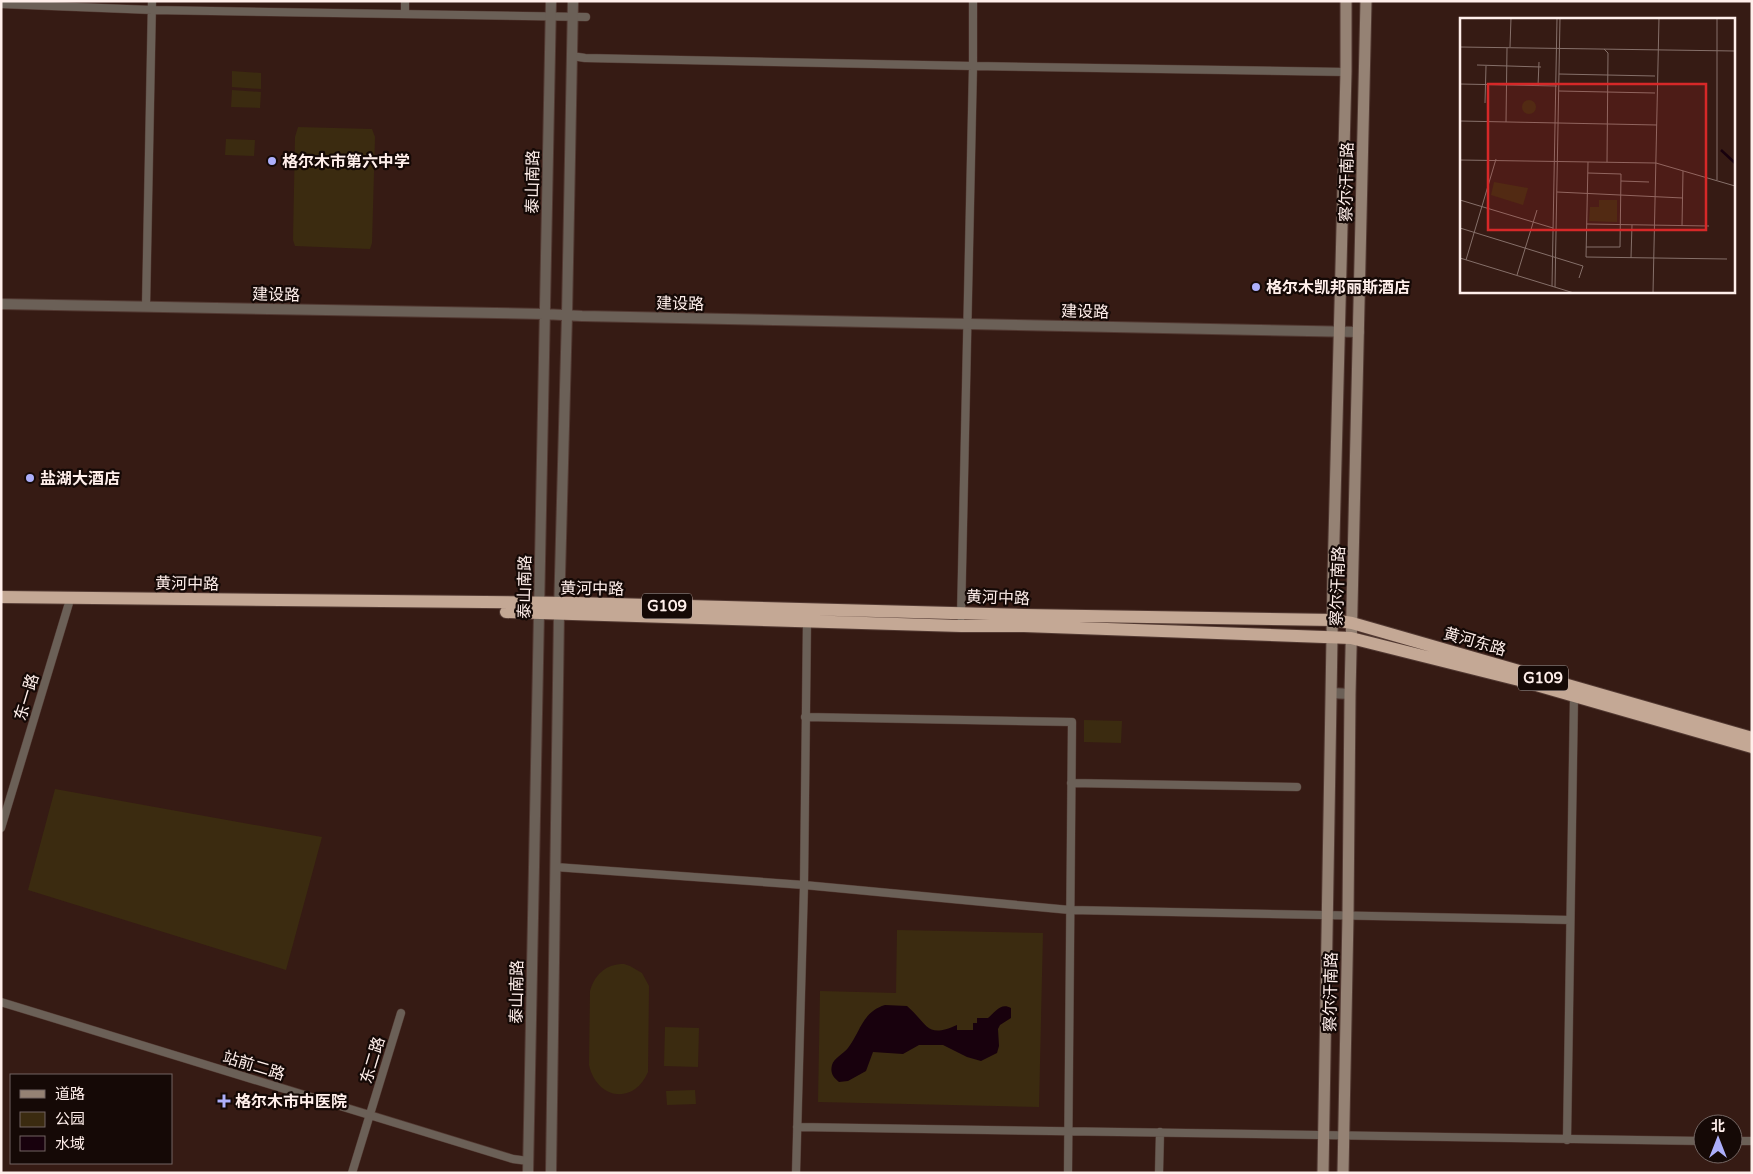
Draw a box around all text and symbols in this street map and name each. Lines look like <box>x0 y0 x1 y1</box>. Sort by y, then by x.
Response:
inset map <box>1460 18 1736 292</box>
street label: 察尔汗南路 <box>1336 142 1358 222</box>
street label: 泰山南路 <box>522 150 544 214</box>
place label: 格尔木市第六中学 <box>282 152 410 172</box>
marker: 格尔木市第六中学 <box>266 155 278 167</box>
place label: 格尔木凯邦丽斯酒店 <box>1266 278 1410 298</box>
marker: 格尔木凯邦丽斯酒店 <box>1250 281 1262 293</box>
street label: 建设路 <box>252 285 300 305</box>
street label: 建设路 <box>656 294 704 314</box>
street label: 建设路 <box>1061 302 1109 322</box>
place label: 盐湖大酒店 <box>40 469 120 489</box>
marker: 盐湖大酒店 <box>24 472 36 484</box>
street label: 察尔汗南路 <box>1327 546 1349 626</box>
street label: 泰山南路 <box>514 555 536 619</box>
street label: 黄河中路 <box>155 573 219 595</box>
street label: 黄河中路 <box>560 578 624 600</box>
street label: 黄河中路 <box>966 587 1030 609</box>
road number: G109 <box>642 594 692 618</box>
street label: 黄河东路 <box>1441 624 1508 660</box>
road number: G109 <box>1518 666 1568 690</box>
street label: 东一路 <box>10 671 44 723</box>
street label: 察尔汗南路 <box>1320 952 1342 1032</box>
street label: 泰山南路 <box>506 960 528 1024</box>
street label: 东二路 <box>356 1034 390 1086</box>
street label: 站前二路 <box>220 1047 287 1085</box>
legend <box>10 1074 172 1164</box>
text: 道路 <box>55 1085 85 1103</box>
place label: 格尔木市中医院 <box>235 1092 347 1112</box>
marker: 格尔木市中医院 <box>217 1094 231 1108</box>
text: 公园 <box>55 1110 85 1128</box>
north arrow <box>1693 1114 1743 1164</box>
text: 北 <box>1711 1118 1725 1135</box>
text: 水域 <box>55 1135 85 1153</box>

